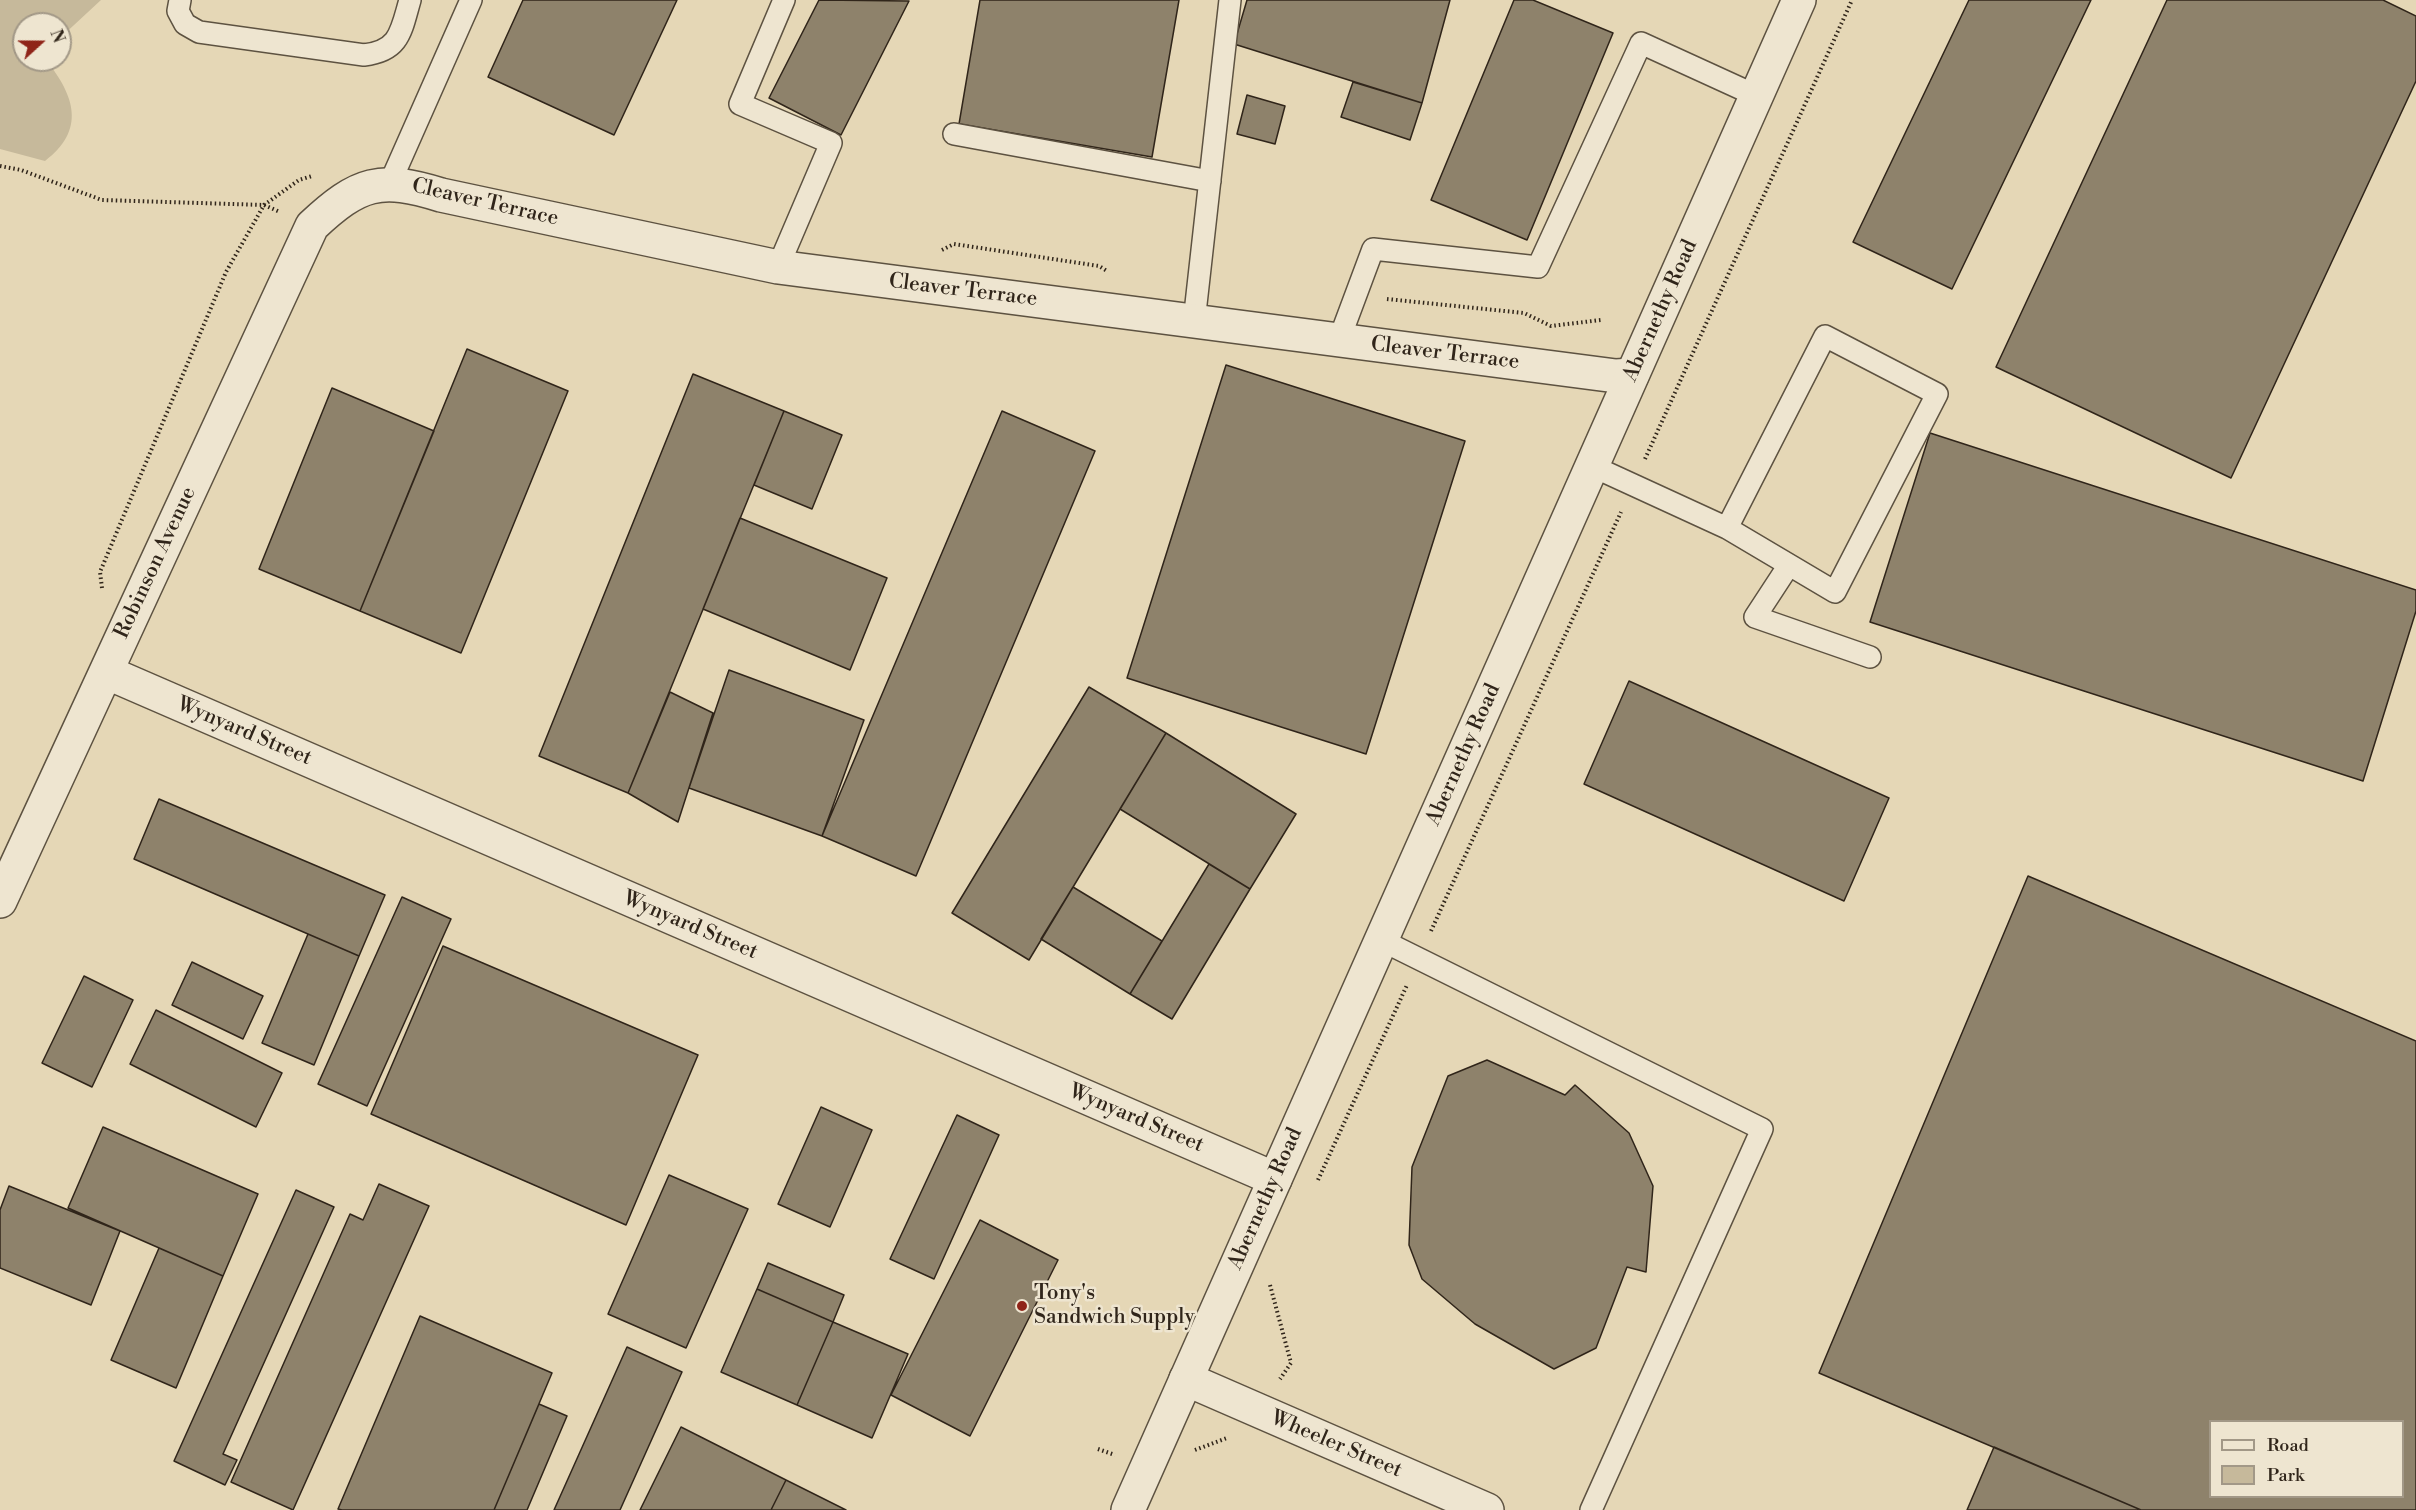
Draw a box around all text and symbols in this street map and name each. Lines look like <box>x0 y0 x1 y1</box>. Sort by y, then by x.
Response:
north arrow <box>12 12 72 72</box>
text: N <box>45 27 69 46</box>
street label: Cleaver Terrace <box>409 174 561 232</box>
street label: Abernethy Road <box>1618 236 1704 386</box>
street label: Cleaver Terrace <box>887 269 1039 313</box>
street label: Cleaver Terrace <box>1369 332 1521 376</box>
street label: Robinson Avenue <box>110 483 202 643</box>
street label: Abernethy Road <box>1421 680 1507 830</box>
street label: Wynyard Street <box>173 692 315 772</box>
street label: Wynyard Street <box>619 886 761 966</box>
street label: Wynyard Street <box>1065 1079 1207 1159</box>
street label: Abernethy Road <box>1223 1124 1309 1274</box>
place label: Tony's Sandwich Supply <box>1034 1281 1195 1331</box>
marker: Tony's Sandwich Supply <box>1015 1299 1029 1313</box>
street label: Wheeler Street <box>1267 1406 1405 1484</box>
legend <box>2209 1420 2404 1498</box>
text: Road <box>2267 1434 2309 1457</box>
text: Park <box>2267 1464 2304 1487</box>

